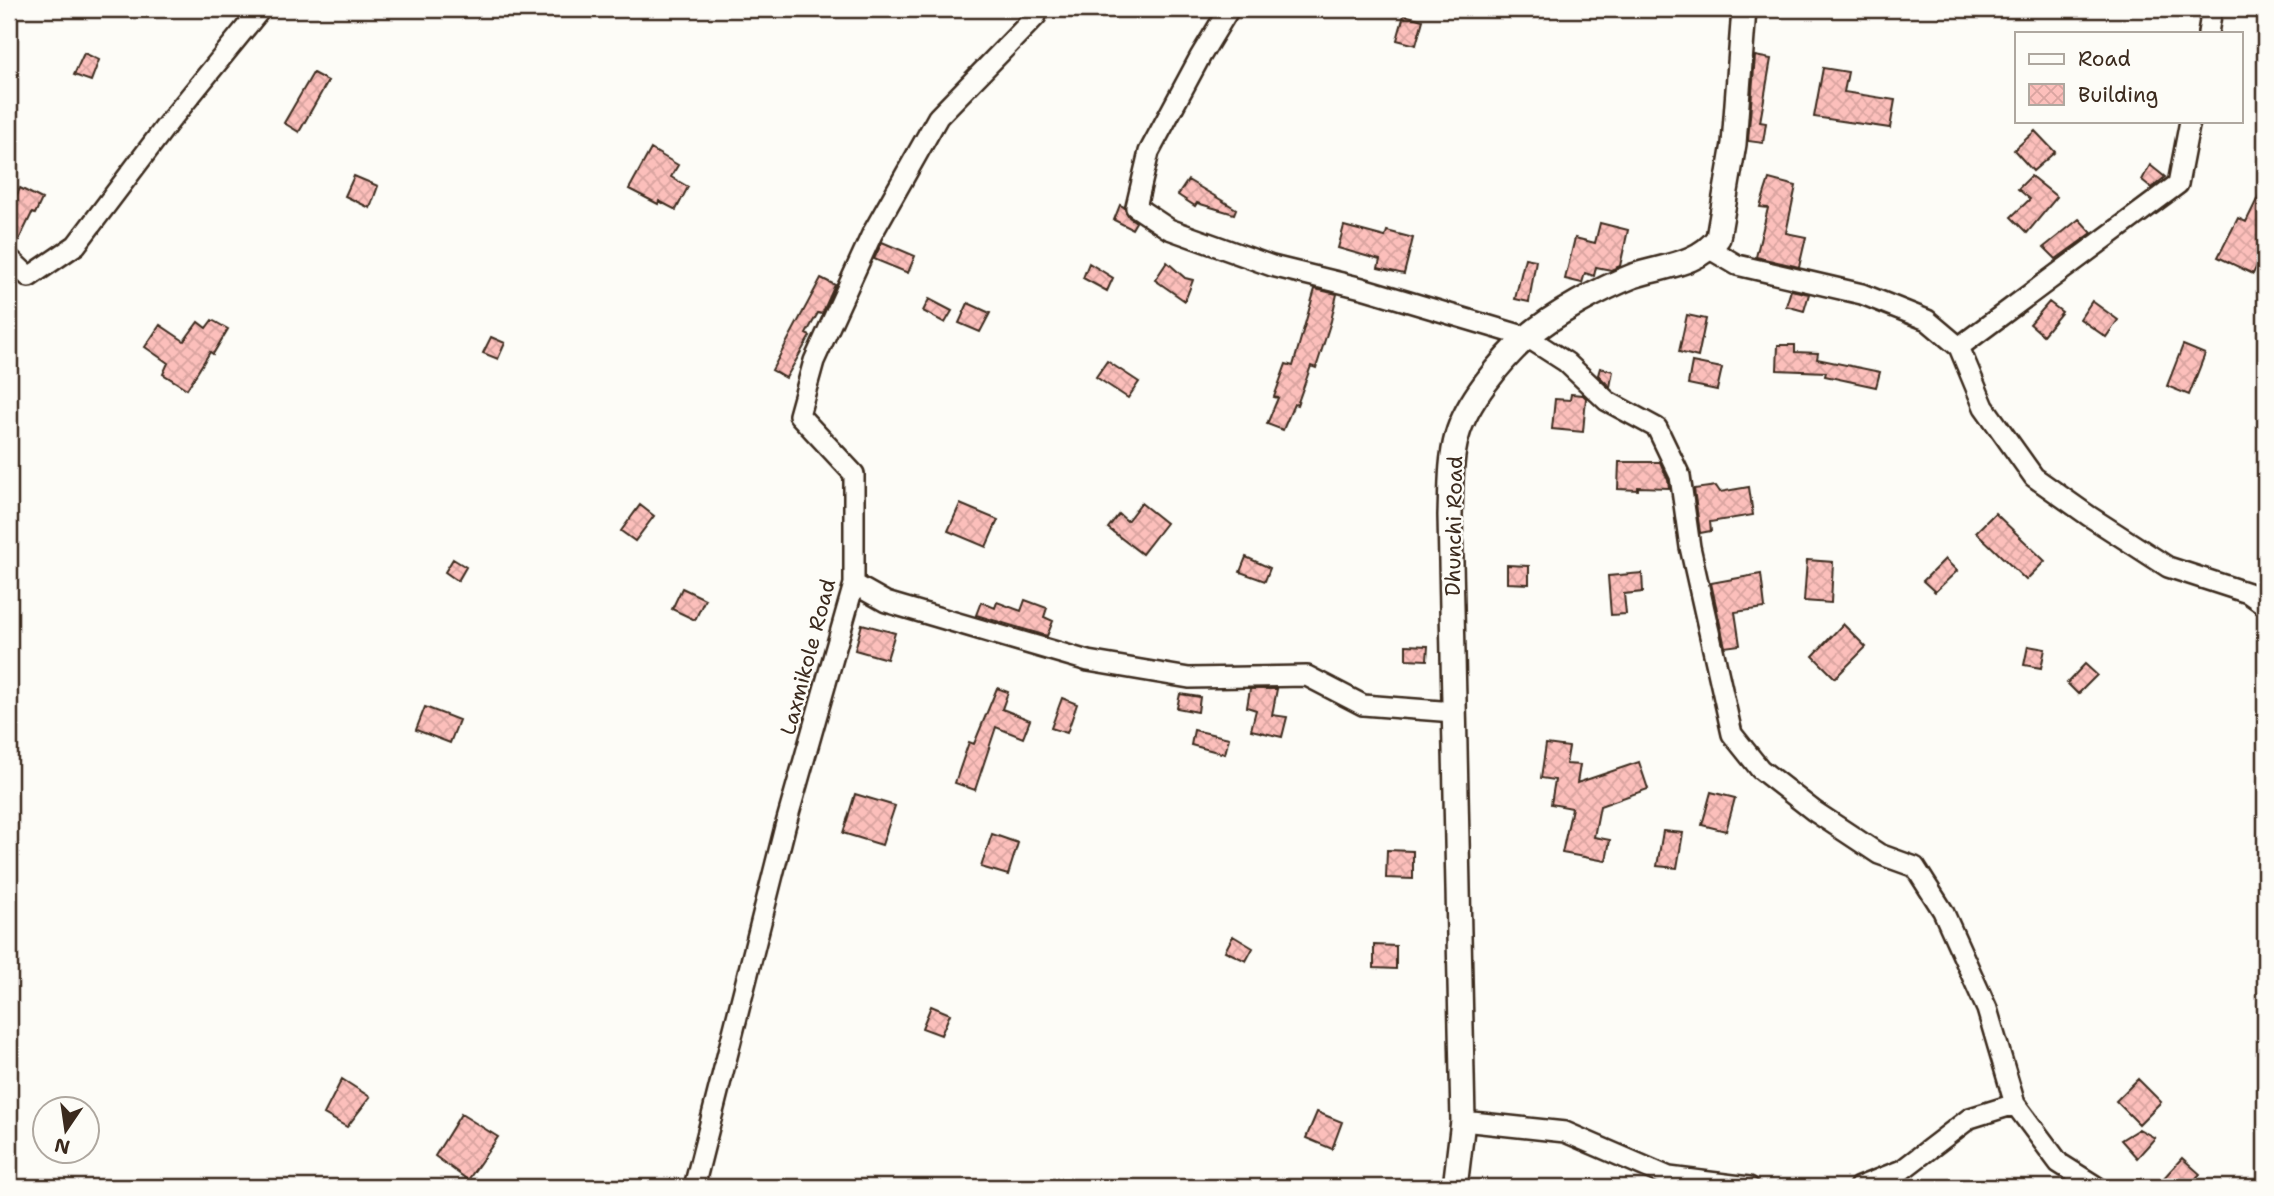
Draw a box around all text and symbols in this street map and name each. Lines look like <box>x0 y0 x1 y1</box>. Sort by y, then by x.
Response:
legend <box>2015 32 2242 122</box>
text: Road <box>2078 45 2131 73</box>
text: Building <box>2078 81 2158 109</box>
street label: Dhunchi Road <box>1439 456 1469 596</box>
street label: Laxmikole Road <box>774 576 842 738</box>
north arrow <box>32 1094 102 1164</box>
text: N <box>52 1132 72 1160</box>

